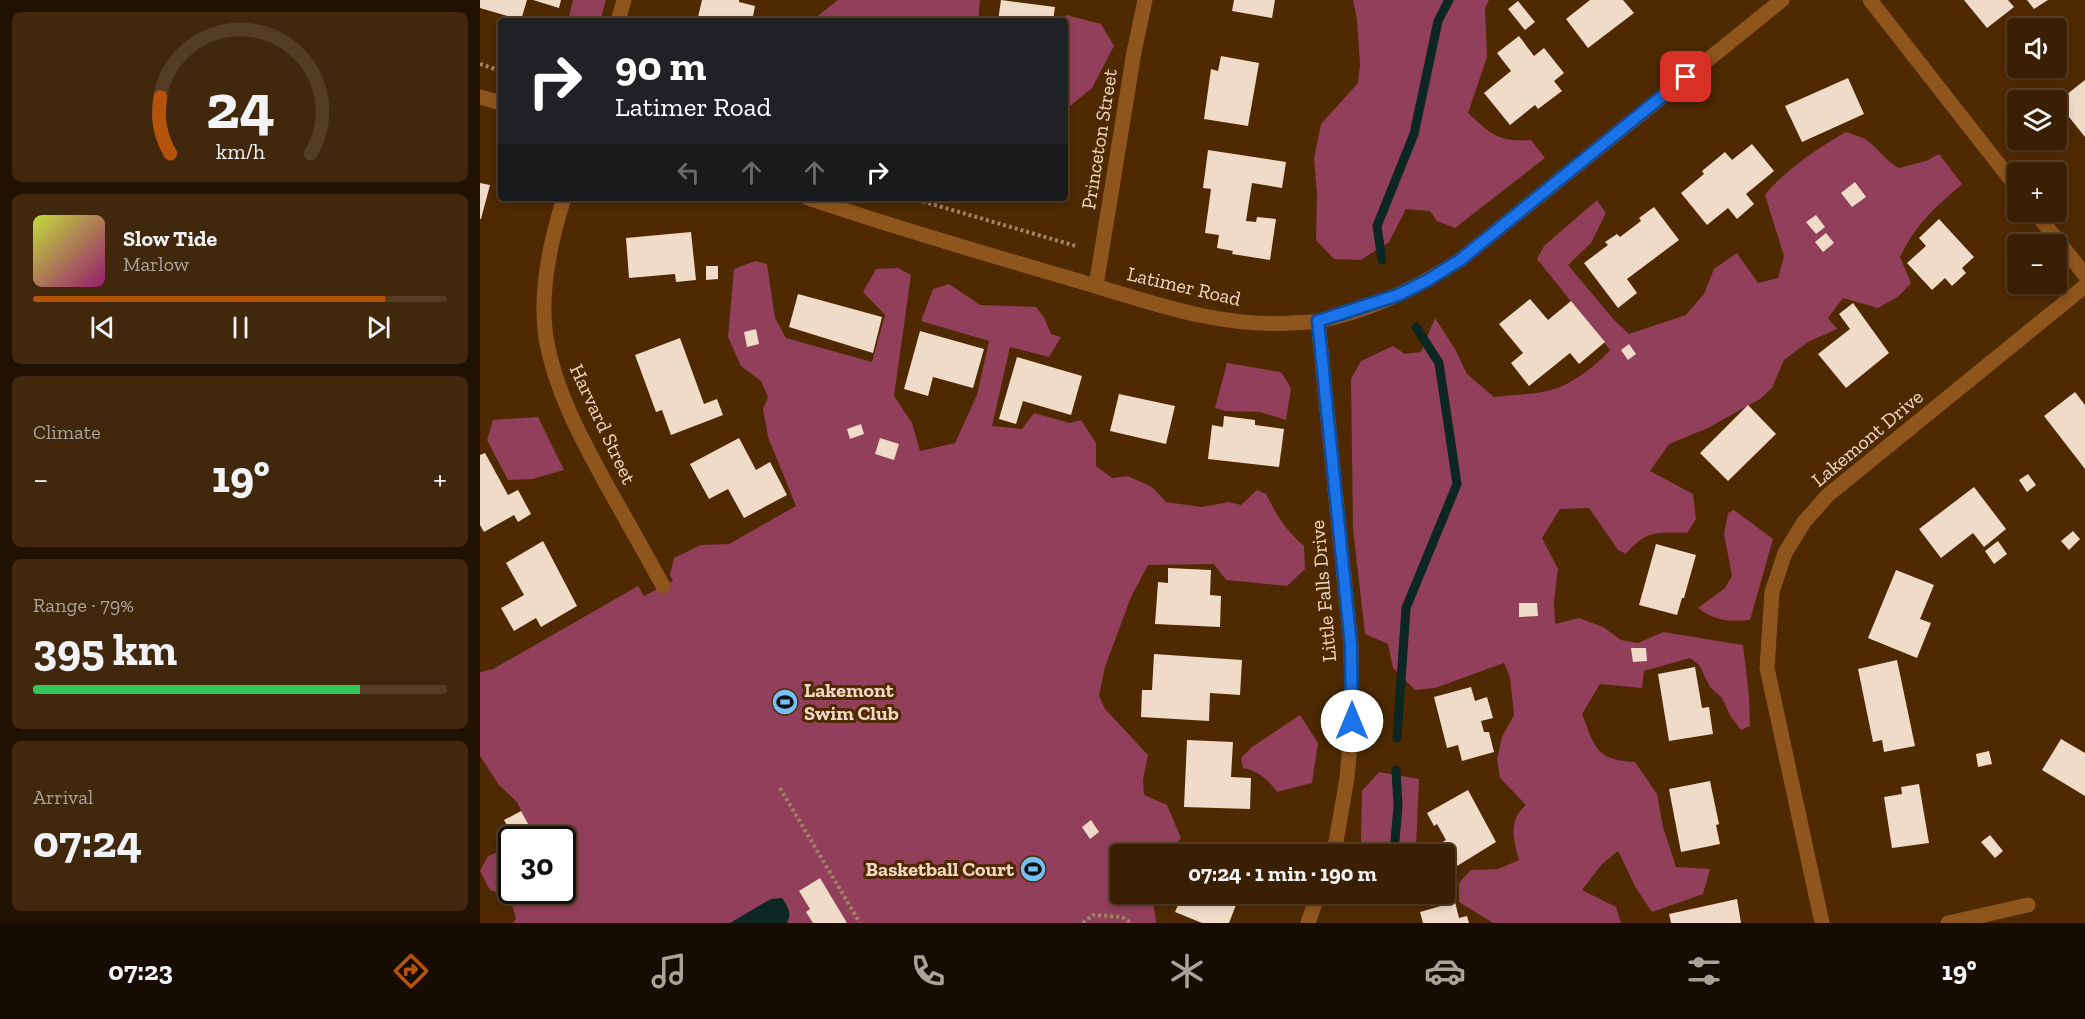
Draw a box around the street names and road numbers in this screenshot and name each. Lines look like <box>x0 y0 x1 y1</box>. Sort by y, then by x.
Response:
street label: Princeton Street <box>1076 66 1122 211</box>
street label: Latimer Road <box>1125 261 1243 311</box>
street label: Harvard Street <box>565 360 641 488</box>
street label: Lakemont Drive <box>1806 384 1928 492</box>
street label: Little Falls Drive <box>1305 519 1341 663</box>

